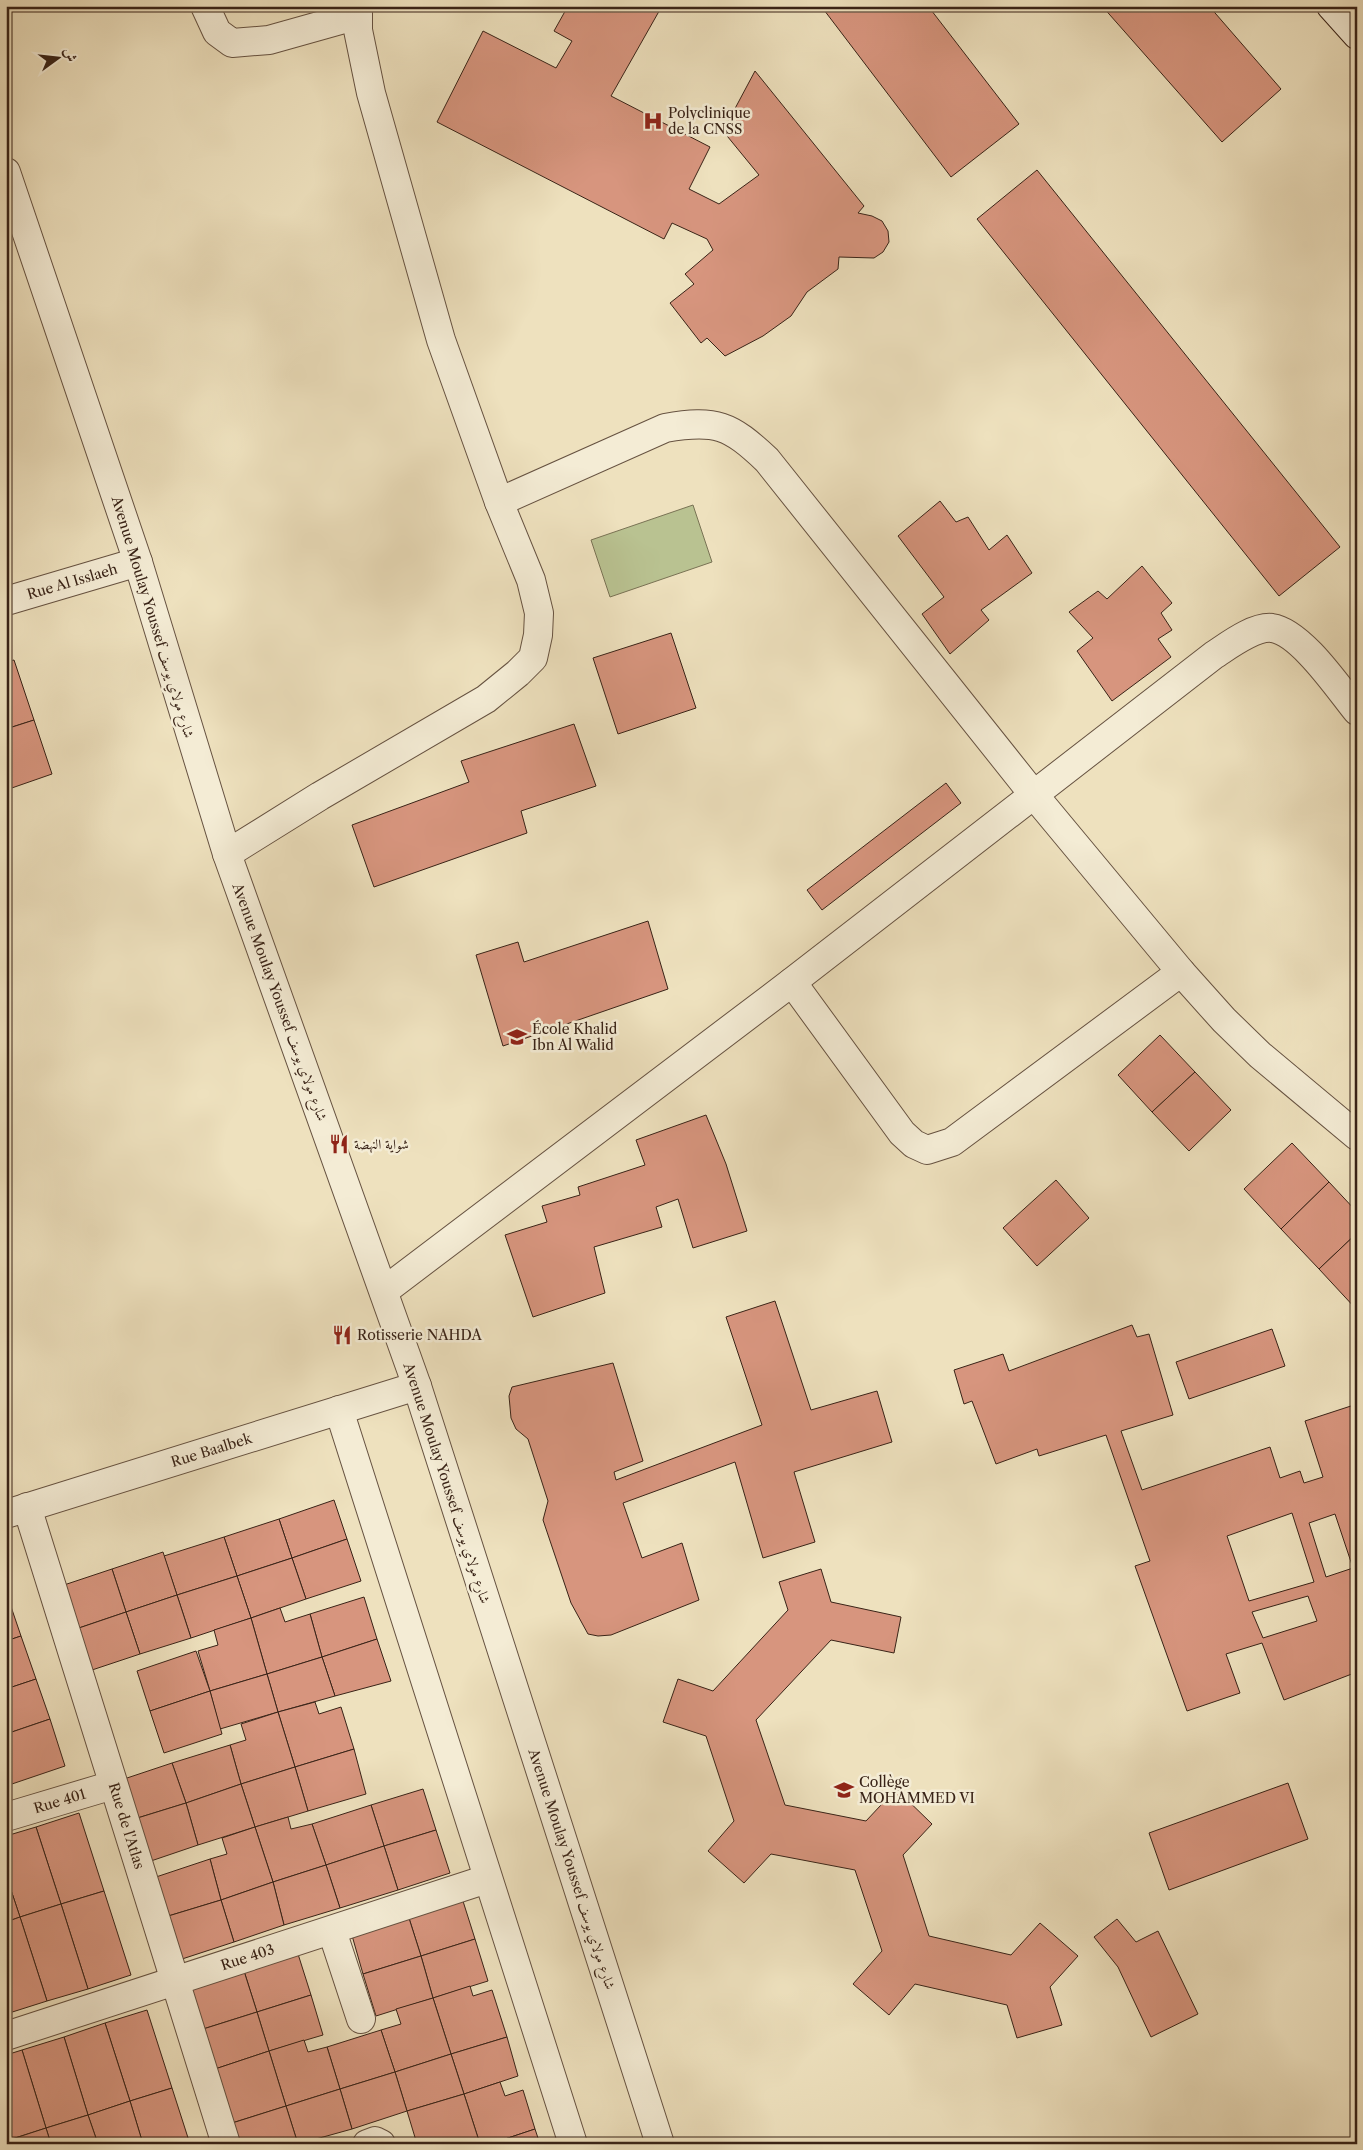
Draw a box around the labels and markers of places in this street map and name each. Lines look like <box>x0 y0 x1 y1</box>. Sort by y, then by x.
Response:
place label: Polyclinique de la CNSS <box>668 104 751 138</box>
hospital icon: Polyclinique de la CNSS <box>642 110 664 132</box>
place label: École Khalid Ibn Al Walid <box>532 1020 618 1054</box>
school or university icon: École Khalid Ibn Al Walid <box>506 1026 528 1048</box>
restaurant icon: شواية النهضة <box>328 1133 350 1155</box>
place label: شواية النهضة <box>354 1135 409 1154</box>
restaurant icon: Rotisserie NAHDA <box>331 1324 353 1346</box>
place label: Rotisserie NAHDA <box>357 1326 482 1344</box>
place label: Collège MOHAMMED VI <box>859 1773 975 1807</box>
school or university icon: Collège MOHAMMED VI <box>833 1779 855 1801</box>

